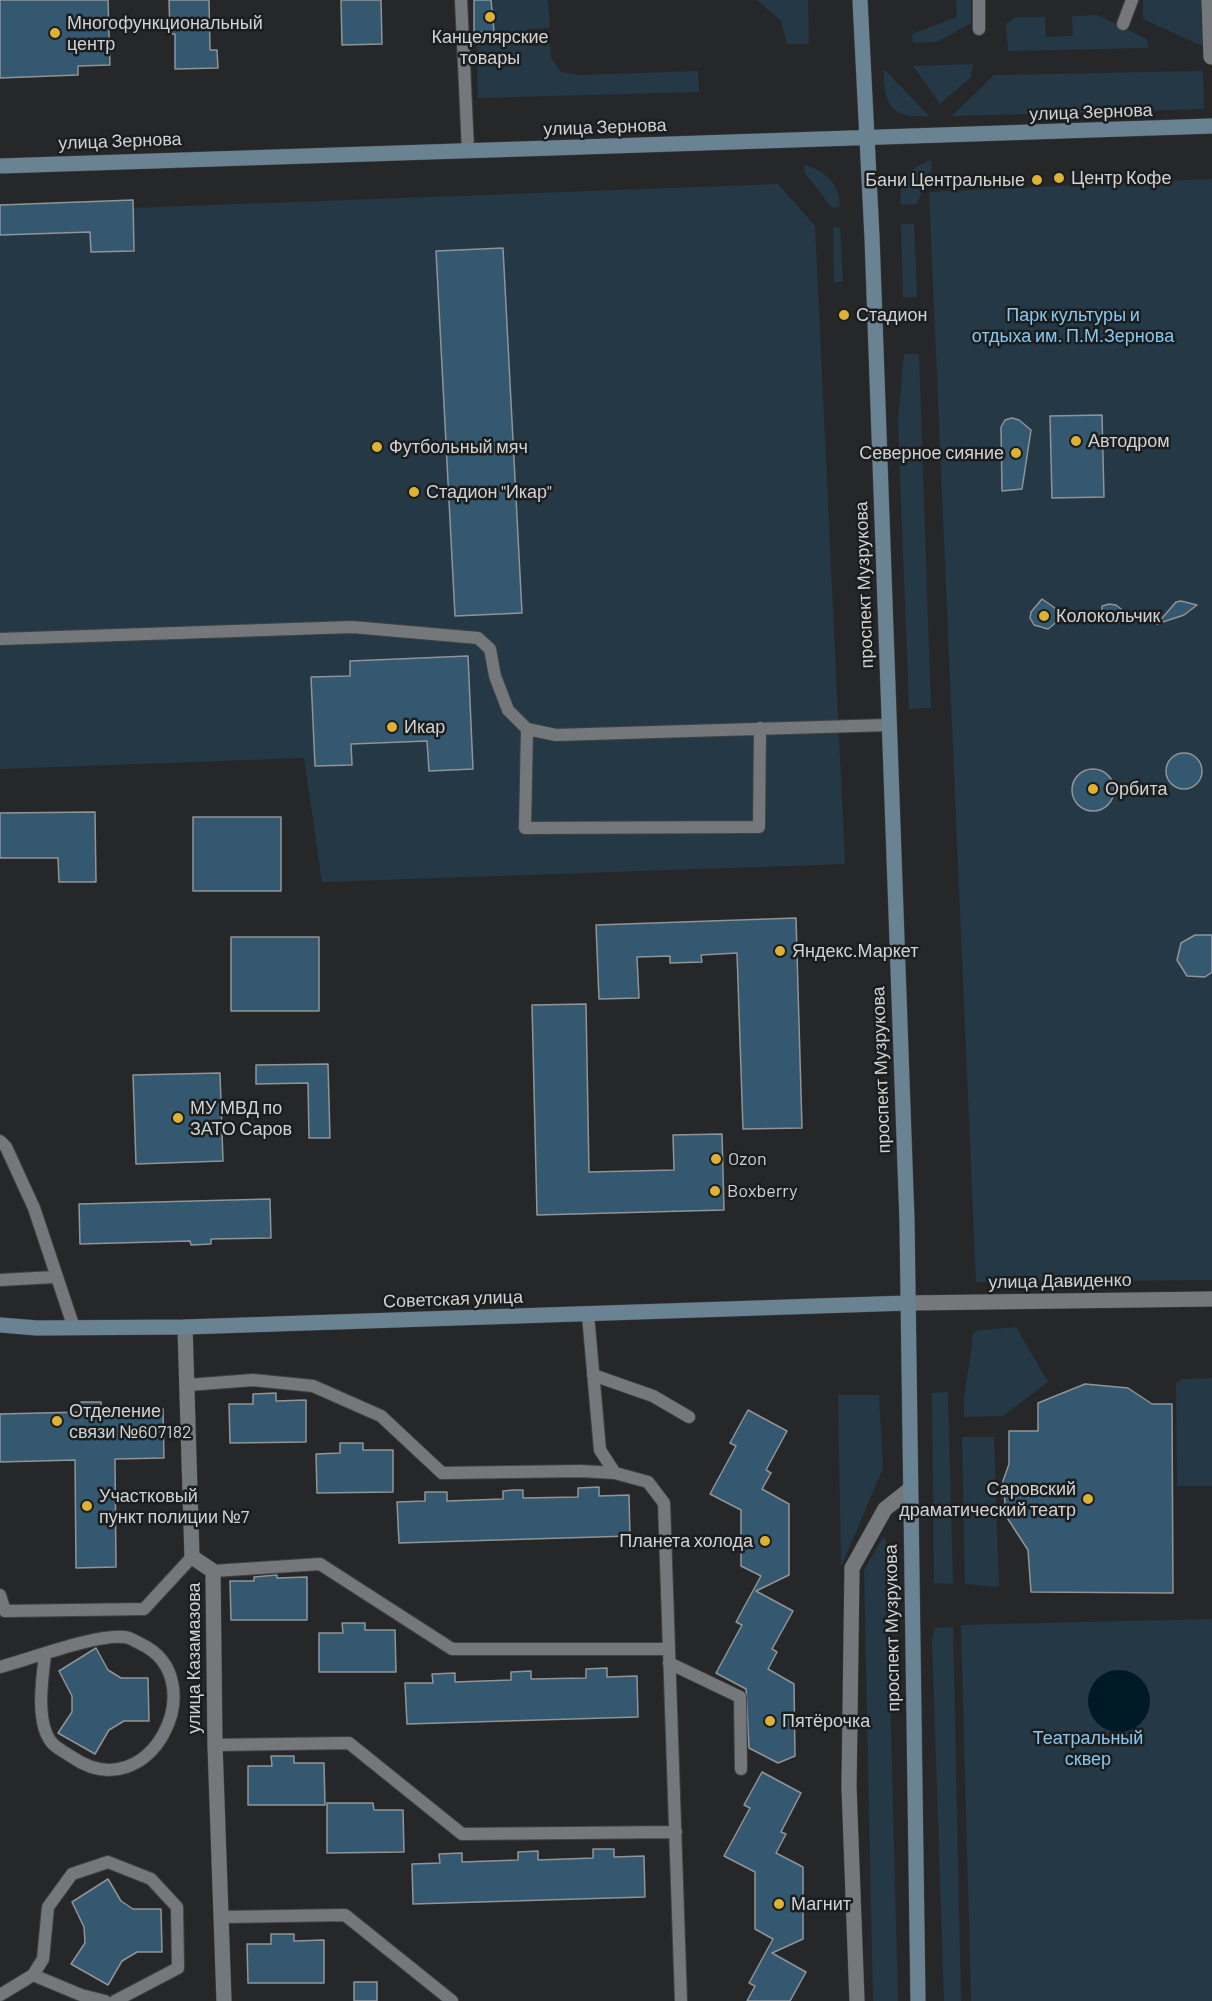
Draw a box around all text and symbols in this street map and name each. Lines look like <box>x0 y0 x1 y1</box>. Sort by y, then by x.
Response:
marker: Канцелярские товары <box>483 10 497 24</box>
place label: Многофункциональный центр <box>67 12 263 54</box>
marker: Многофункциональный центр <box>48 26 62 40</box>
place label: Канцелярские товары <box>431 26 549 68</box>
street label: улица Зернова <box>1029 99 1153 125</box>
street label: улица Зернова <box>543 114 667 140</box>
street label: улица Зернова <box>58 128 182 154</box>
place label: Центр Кофе <box>1071 167 1171 189</box>
place label: Бани Центральные <box>865 169 1025 191</box>
marker: Центр Кофе <box>1052 171 1066 185</box>
marker: Бани Центральные <box>1030 173 1044 187</box>
place label: Стадион <box>856 304 928 326</box>
park label: Парк культуры и отдыха им. П.М.Зернова <box>972 304 1174 346</box>
marker: Стадион <box>837 308 851 322</box>
place label: Автодром <box>1088 430 1170 452</box>
marker: Автодром <box>1069 434 1083 448</box>
place label: Футбольный мяч <box>389 436 528 458</box>
marker: Футбольный мяч <box>370 440 384 454</box>
place label: Северное сияние <box>859 442 1004 464</box>
marker: Северное сияние <box>1009 446 1023 460</box>
place label: Стадион "Икар" <box>426 481 552 503</box>
marker: Стадион "Икар" <box>407 485 421 499</box>
street label: проспект Музрукова <box>850 501 878 669</box>
place label: Колокольчик <box>1056 605 1160 627</box>
marker: Колокольчик <box>1037 609 1051 623</box>
place label: Икар <box>404 716 445 738</box>
marker: Икар <box>385 720 399 734</box>
place label: Орбита <box>1105 778 1167 800</box>
marker: Орбита <box>1086 782 1100 796</box>
place label: Яндекс.Маркет <box>792 940 918 962</box>
marker: Яндекс.Маркет <box>773 944 787 958</box>
street label: проспект Музрукова <box>867 986 895 1154</box>
place label: МУ МВД по ЗАТО Саров <box>190 1097 292 1140</box>
marker: МУ МВД по ЗАТО Саров <box>171 1111 185 1125</box>
place label: Ozon <box>728 1148 767 1170</box>
marker: Ozon <box>709 1152 723 1166</box>
place label: Boxberry <box>727 1180 798 1202</box>
marker: Boxberry <box>708 1184 722 1198</box>
street label: улица Давиденко <box>988 1269 1132 1293</box>
street label: Советская улица <box>383 1286 523 1312</box>
place label: Отделение связи №607182 <box>69 1400 192 1442</box>
marker: Отделение связи №607182 <box>50 1414 64 1428</box>
place label: Саровский драматический театр <box>899 1478 1076 1520</box>
place label: Участковый пункт полиции №7 <box>99 1485 249 1528</box>
marker: Саровский драматический театр <box>1081 1492 1095 1506</box>
marker: Участковый пункт полиции №7 <box>80 1499 94 1513</box>
place label: Планета холода <box>619 1530 753 1552</box>
marker: Планета холода <box>758 1534 772 1548</box>
street label: проспект Музрукова <box>880 1544 904 1712</box>
street label: улица Казамазова <box>183 1582 205 1734</box>
place label: Пятёрочка <box>782 1710 870 1732</box>
marker: Пятёрочка <box>763 1714 777 1728</box>
park label: Театральный сквер <box>1033 1727 1143 1770</box>
place label: Магнит <box>791 1893 851 1915</box>
marker: Магнит <box>772 1897 786 1911</box>

